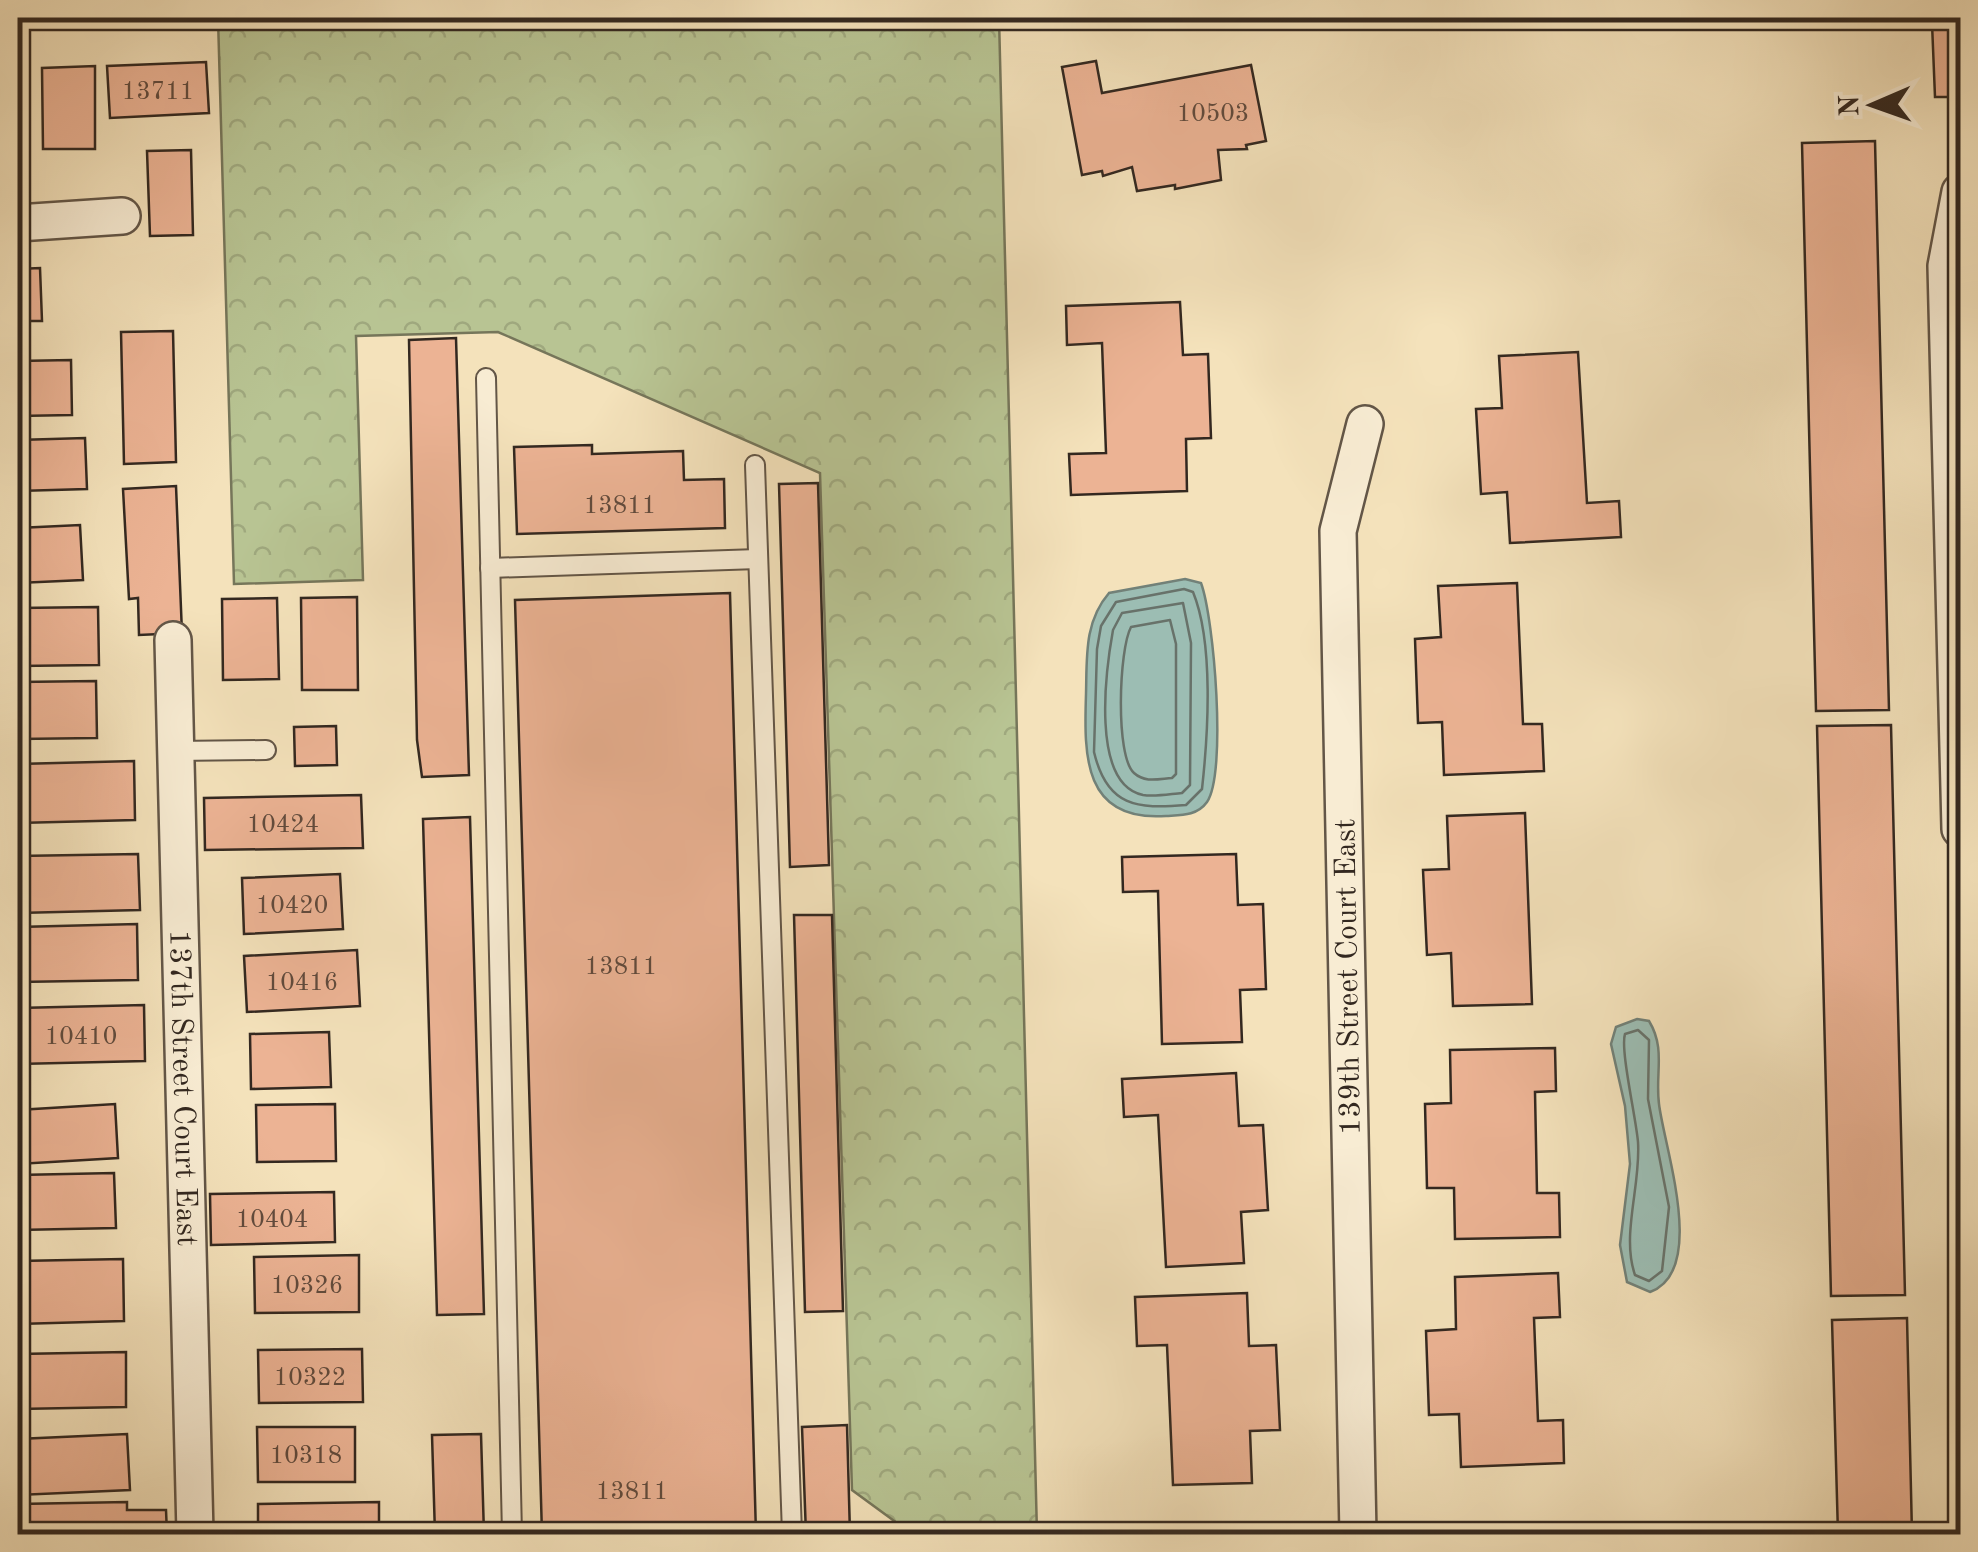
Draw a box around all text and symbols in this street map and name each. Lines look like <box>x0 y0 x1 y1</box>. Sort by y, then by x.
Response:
north arrow <box>1823 55 1923 155</box>
house number: 13711 <box>122 80 194 105</box>
text: N <box>1837 94 1865 117</box>
house number: 10503 <box>1177 102 1249 127</box>
house number: 13811 <box>584 494 656 519</box>
house number: 10424 <box>247 813 319 838</box>
street label: 139th Street Court East <box>1331 818 1367 1135</box>
house number: 10420 <box>256 894 328 919</box>
street label: 137th Street Court East <box>163 929 201 1247</box>
house number: 13811 <box>585 955 657 980</box>
house number: 10416 <box>266 971 338 996</box>
house number: 10410 <box>45 1025 117 1050</box>
house number: 10404 <box>236 1208 308 1233</box>
house number: 10326 <box>271 1274 343 1299</box>
house number: 10322 <box>274 1366 346 1391</box>
house number: 10318 <box>270 1444 342 1469</box>
house number: 13811 <box>596 1480 668 1505</box>

